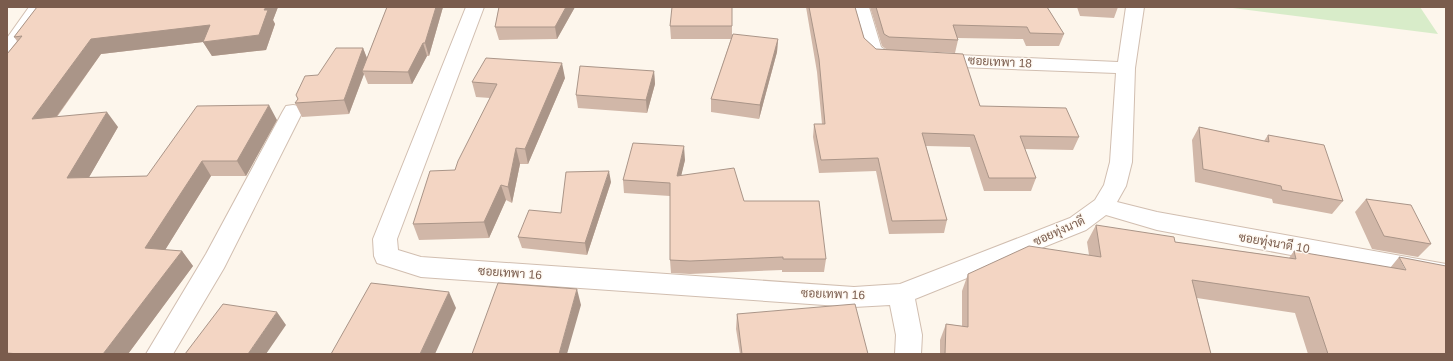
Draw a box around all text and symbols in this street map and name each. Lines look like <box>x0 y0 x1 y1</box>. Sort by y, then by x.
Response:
street label: ซอยเทพา 18 <box>968 53 1033 71</box>
street label: ซอยทุ่งนาดี <box>1031 212 1088 250</box>
street label: ซอยทุ่งนาดี 10 <box>1237 229 1311 258</box>
street label: ซอยเทพา 16 <box>478 264 543 282</box>
street label: ซอยเทพา 16 <box>801 286 866 302</box>

